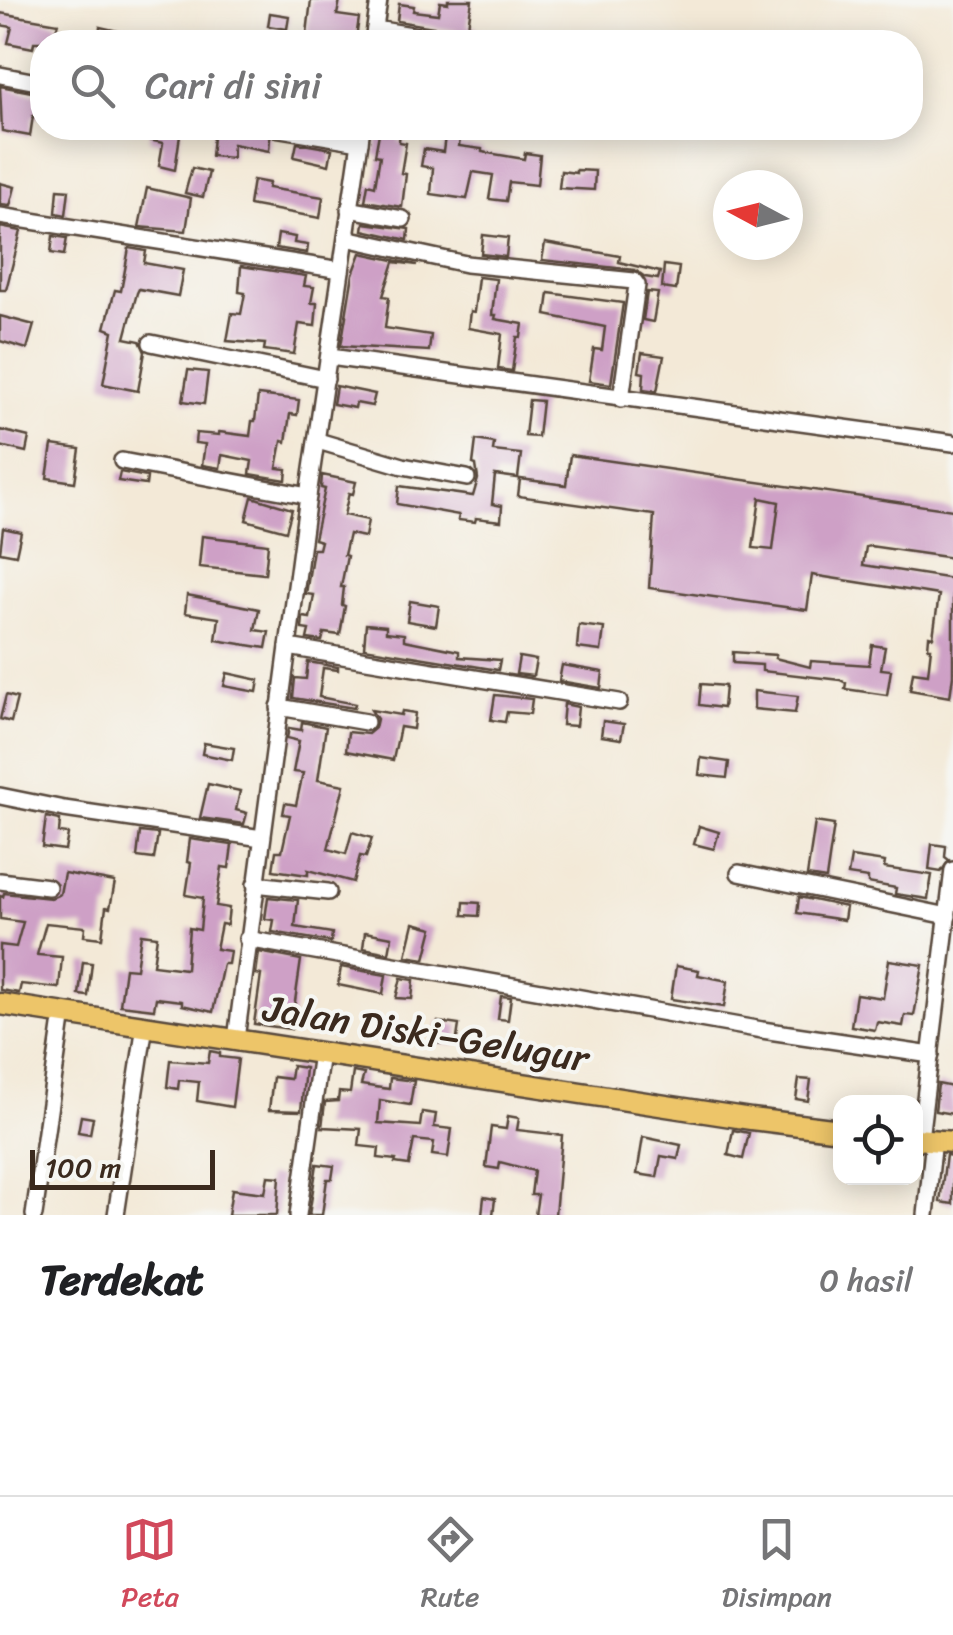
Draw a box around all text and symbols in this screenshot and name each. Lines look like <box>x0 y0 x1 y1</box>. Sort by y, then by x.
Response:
search box <box>30 30 923 140</box>
text: Cari di sini <box>145 52 321 119</box>
icon: search <box>65 58 120 113</box>
north arrow <box>713 170 803 260</box>
street label: Jalan Diski–Gelugur <box>257 974 595 1093</box>
map controls <box>833 1095 923 1185</box>
button: locate <box>833 1095 923 1185</box>
text: 100 m <box>45 1143 121 1192</box>
scale bar <box>30 1145 215 1190</box>
text: Terdekat <box>40 1243 204 1317</box>
text: 0 hasil <box>819 1252 913 1309</box>
tab: Peta <box>121 1512 179 1621</box>
tab: Rute <box>421 1512 479 1621</box>
tab: Disimpan <box>721 1512 832 1621</box>

